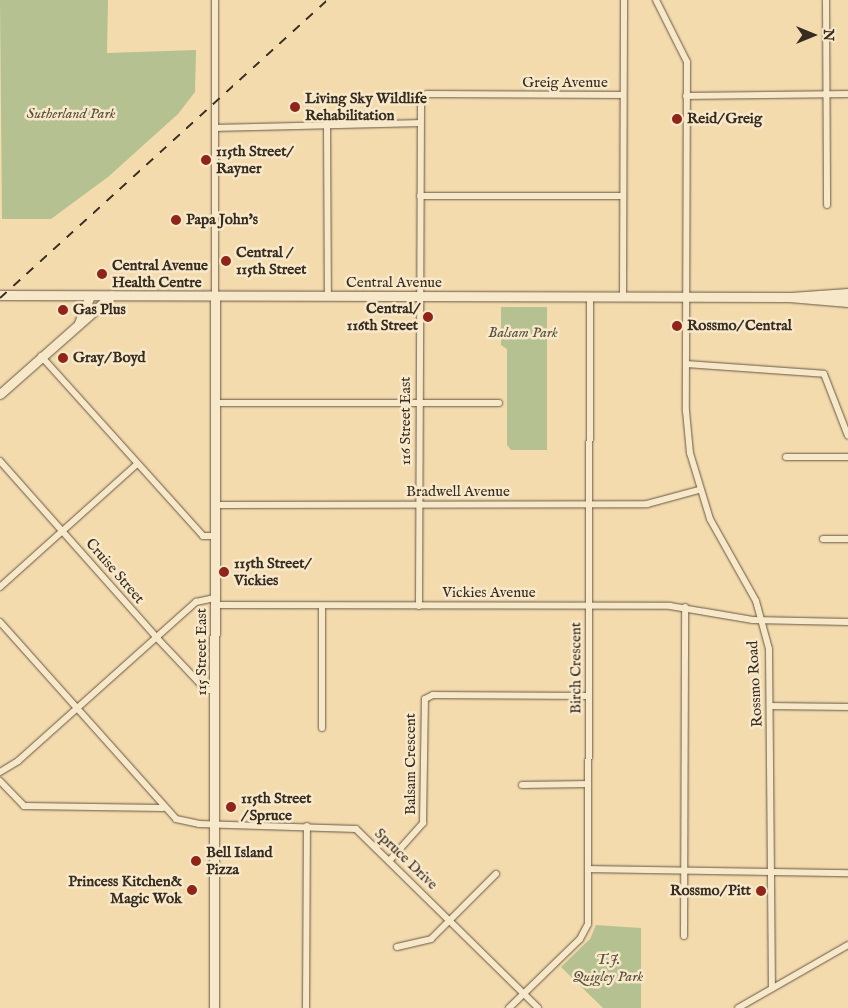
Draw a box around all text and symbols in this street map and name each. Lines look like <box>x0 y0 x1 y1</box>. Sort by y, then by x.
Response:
north arrow <box>788 10 838 60</box>
text: N <box>819 29 837 41</box>
street label: Greig Avenue <box>522 74 608 92</box>
place label: Living Sky Wildlife Rehabilitation <box>305 89 427 124</box>
marker: Living Sky Wildlife Rehabilitation <box>289 101 301 113</box>
park label: Sutherland Park <box>26 105 116 123</box>
place label: Reid/ Greig <box>687 110 762 128</box>
marker: Reid/ Greig <box>671 113 683 125</box>
place label: 115th Street/ Rayner <box>216 142 291 177</box>
marker: 115th Street/ Rayner <box>200 154 212 166</box>
place label: Papa John's <box>186 211 258 229</box>
marker: Papa John's <box>170 214 182 226</box>
place label: Central / 115th Street <box>236 243 306 278</box>
marker: Central / 115th Street <box>220 255 232 267</box>
place label: Central Avenue Health Centre <box>112 256 208 291</box>
marker: Central Avenue Health Centre <box>96 268 108 280</box>
street label: Central Avenue <box>346 274 442 292</box>
place label: Central/ 116th Street <box>347 299 418 334</box>
place label: Gas Plus <box>73 301 126 319</box>
marker: Gas Plus <box>57 304 69 316</box>
marker: Central/ 116th Street <box>422 311 434 323</box>
place label: Rossmo/ Central <box>687 317 792 335</box>
marker: Rossmo/ Central <box>671 320 683 332</box>
park label: Balsam Park <box>488 324 558 342</box>
place label: Gray/ Boyd <box>73 349 145 367</box>
marker: Gray/ Boyd <box>57 352 69 364</box>
street label: 116 Street East <box>397 377 415 465</box>
street label: Bradwell Avenue <box>406 483 510 501</box>
street label: Cruise Street <box>82 535 148 607</box>
place label: 115th Street/ Vickies <box>234 554 309 589</box>
marker: 115th Street/ Vickies <box>218 566 230 578</box>
street label: Vickies Avenue <box>442 584 536 602</box>
street label: 115 Street East <box>193 608 211 696</box>
street label: Birch Crescent <box>567 622 585 714</box>
street label: Rossmo Road <box>744 640 766 728</box>
street label: Balsam Crescent <box>402 713 420 815</box>
place label: 115th Street / Spruce <box>241 789 311 824</box>
marker: 115th Street / Spruce <box>225 801 237 813</box>
street label: Spruce Drive <box>371 825 441 893</box>
place label: Bell Island Pizza <box>206 843 273 878</box>
marker: Bell Island Pizza <box>190 855 202 867</box>
place label: Princess Kitchen& Magic Wok <box>68 872 182 907</box>
place label: Rossmo/ Pitt <box>670 882 751 900</box>
marker: Princess Kitchen& Magic Wok <box>186 884 198 896</box>
marker: Rossmo/ Pitt <box>755 885 767 897</box>
park label: T.J. Quigley Park <box>573 950 643 985</box>

